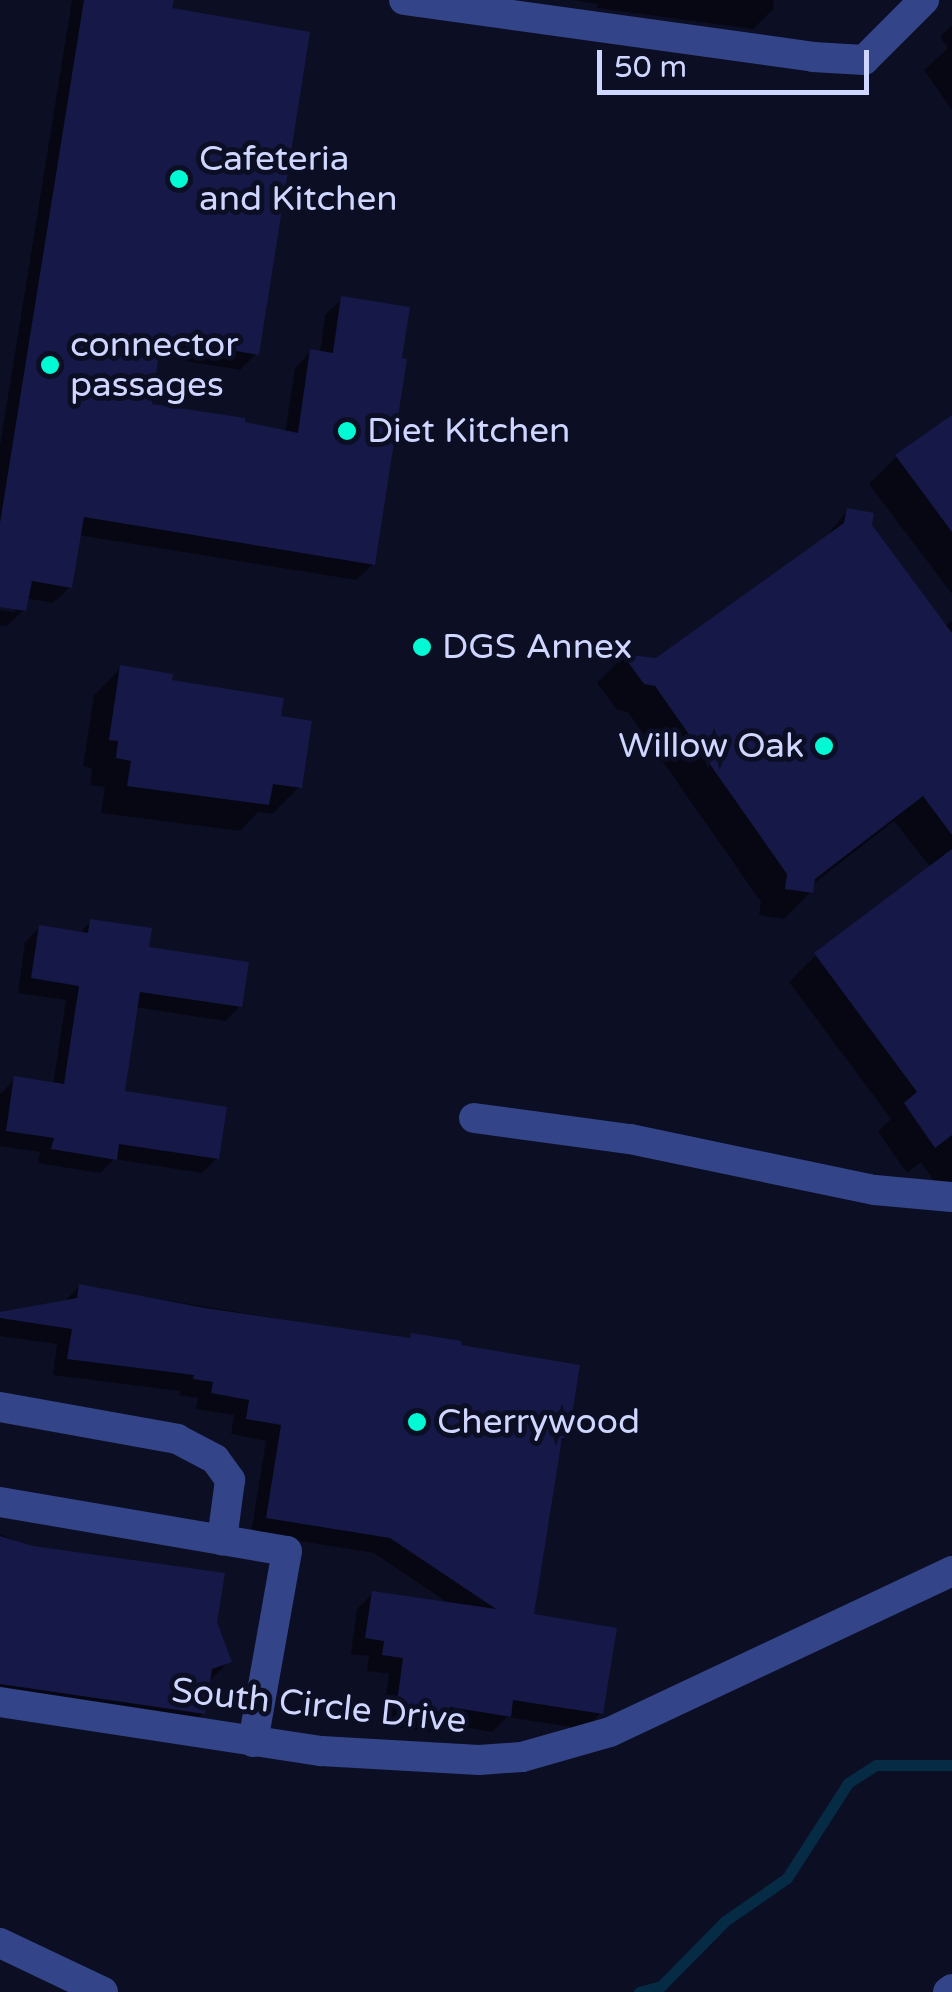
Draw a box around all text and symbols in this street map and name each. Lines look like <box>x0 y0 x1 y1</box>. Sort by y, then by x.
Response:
scale bar <box>602 30 874 92</box>
text: 50 m <box>614 49 687 86</box>
place label: Cafeteria and Kitchen <box>199 138 398 220</box>
marker: Cafeteria and Kitchen <box>168 168 190 190</box>
place label: connector passages <box>70 324 239 406</box>
marker: connector passages <box>39 354 61 376</box>
place label: Diet Kitchen <box>367 410 570 452</box>
marker: Diet Kitchen <box>336 420 358 442</box>
place label: DGS Annex <box>442 626 633 668</box>
marker: DGS Annex <box>411 636 433 658</box>
place label: Willow Oak <box>618 725 804 767</box>
marker: Willow Oak <box>813 735 835 757</box>
place label: Cherrywood <box>437 1401 640 1443</box>
marker: Cherrywood <box>406 1411 428 1433</box>
street label: South Circle Drive <box>169 1670 469 1742</box>

